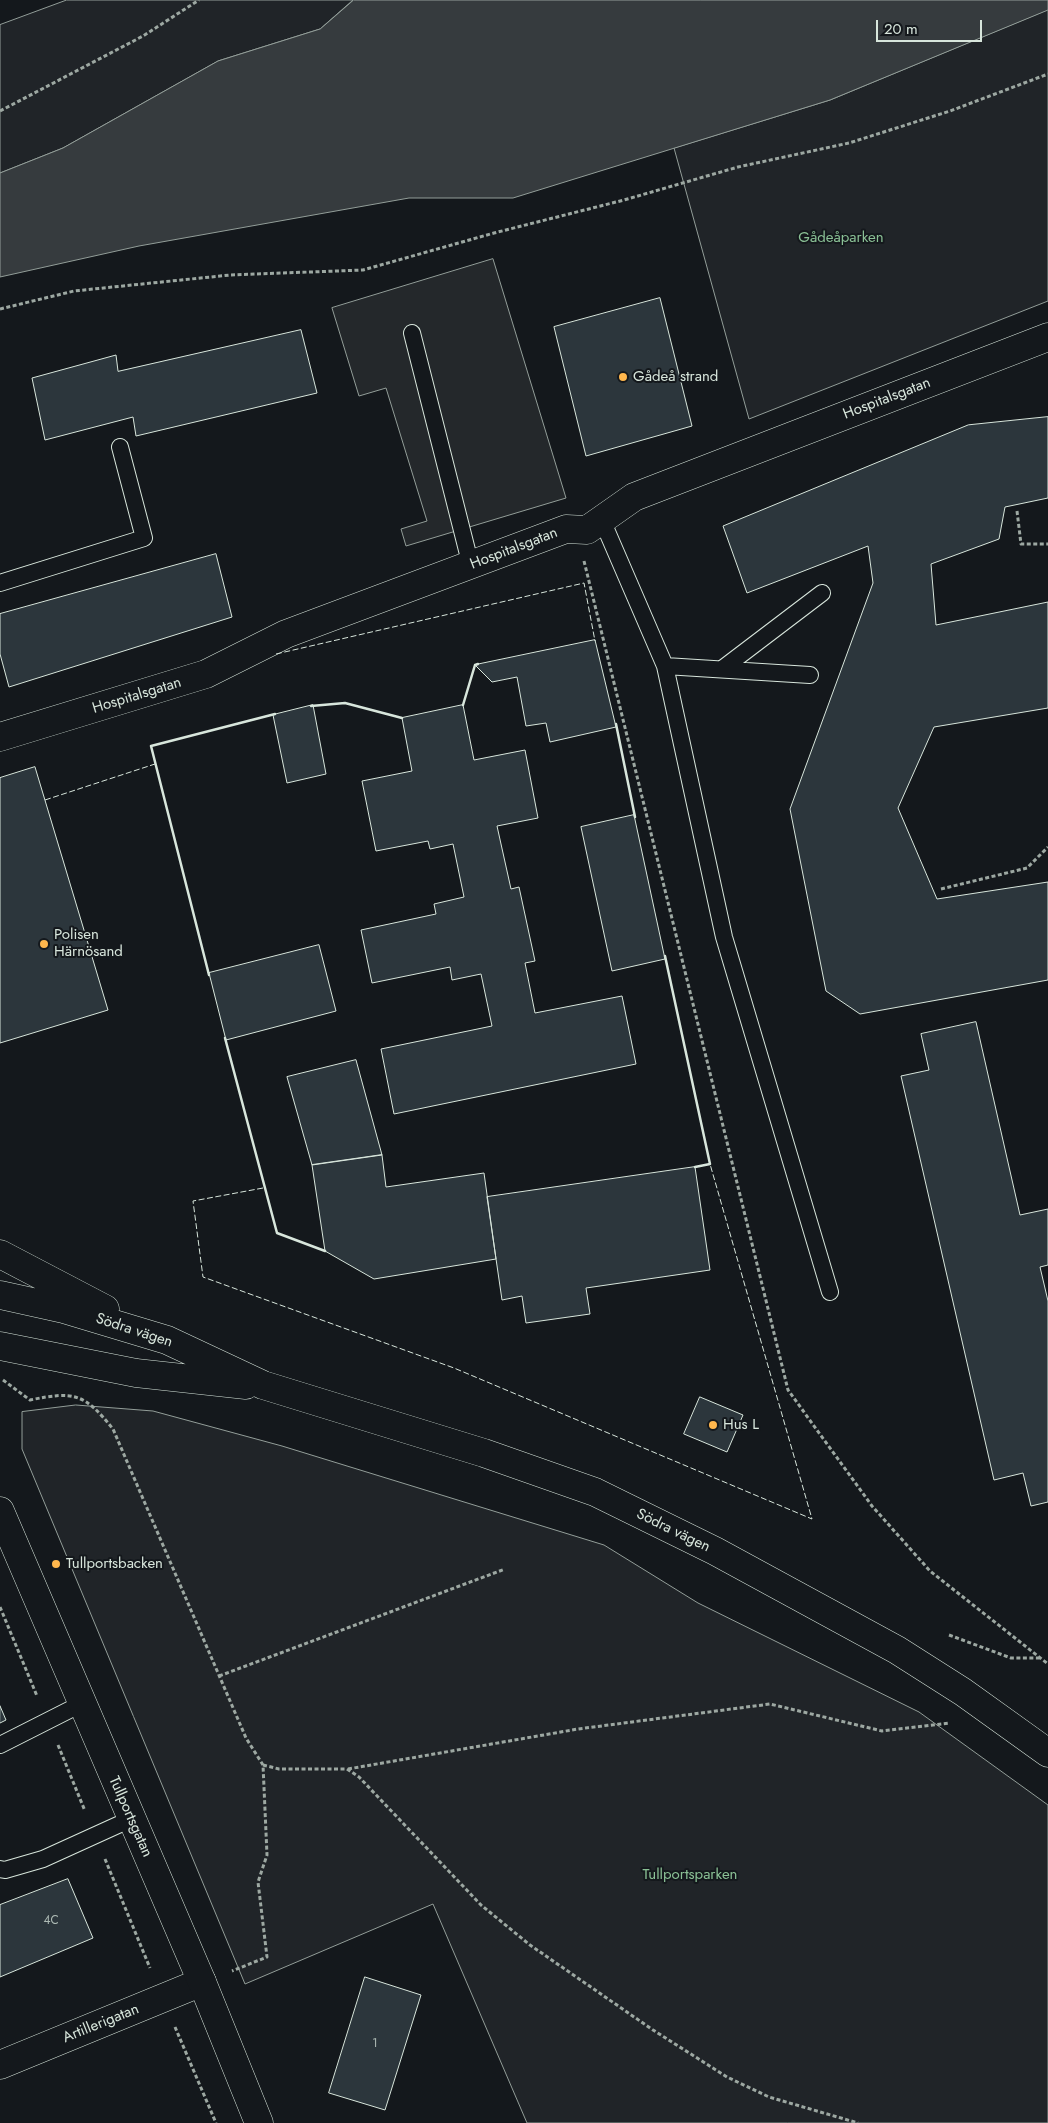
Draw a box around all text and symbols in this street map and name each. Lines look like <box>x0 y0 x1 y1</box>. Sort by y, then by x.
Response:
scale bar <box>878 10 984 42</box>
text: 20 m <box>884 18 918 40</box>
park label: Gådeåparken <box>798 229 884 247</box>
place label: Gådeå strand <box>633 368 718 386</box>
marker: Gådeå strand <box>617 371 629 383</box>
street label: Hospitalsgatan <box>841 374 933 424</box>
street label: Hospitalsgatan <box>468 524 560 574</box>
street label: Hospitalsgatan <box>90 674 184 718</box>
place label: Polisen Härnösand <box>54 926 123 961</box>
marker: Polisen Härnösand <box>38 938 50 950</box>
street label: Södra vägen <box>93 1310 175 1352</box>
place label: Hus L <box>723 1416 759 1434</box>
marker: Hus L <box>707 1419 719 1431</box>
street label: Södra vägen <box>633 1505 713 1557</box>
place label: Tullportsbacken <box>66 1555 163 1573</box>
marker: Tullportsbacken <box>50 1558 62 1570</box>
street label: Tullportsgatan <box>104 1774 156 1860</box>
park label: Tullportsparken <box>643 1866 737 1884</box>
house number: 4C <box>43 1914 59 1928</box>
street label: Artillerigatan <box>60 2001 142 2047</box>
house number: 1 <box>372 2037 378 2051</box>

